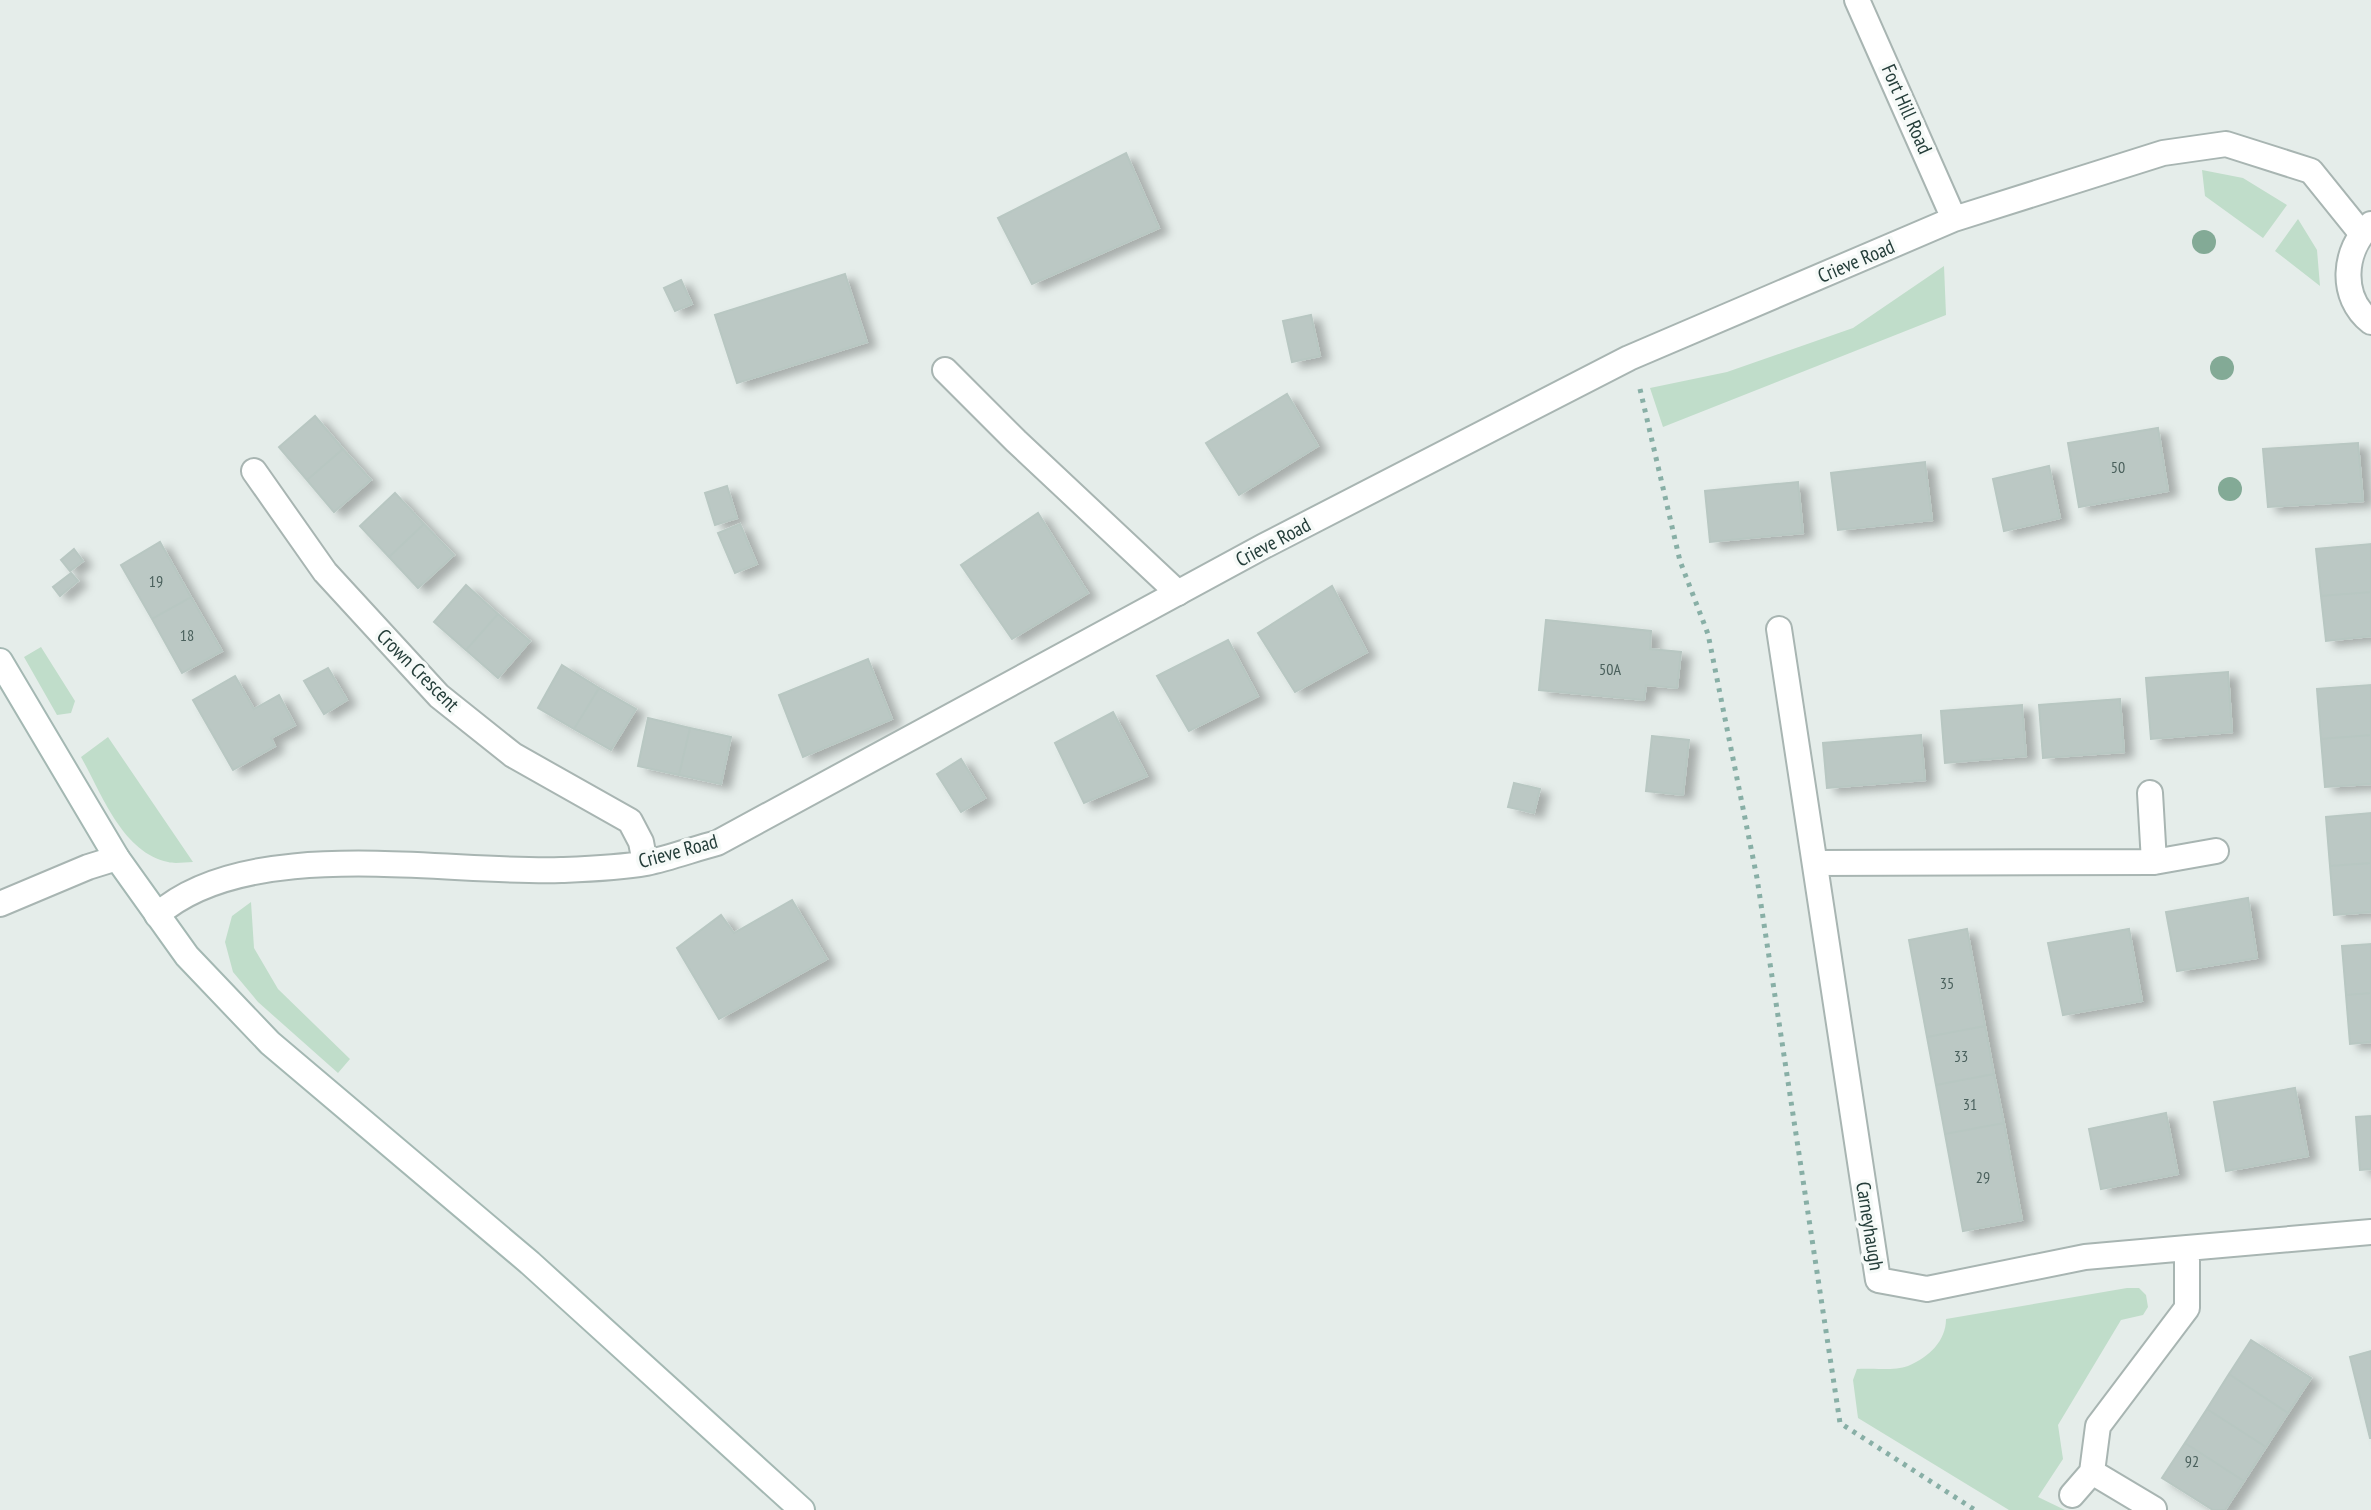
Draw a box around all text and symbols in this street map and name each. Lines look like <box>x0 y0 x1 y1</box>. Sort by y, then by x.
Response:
street label: Fort Hill Road <box>1876 60 1938 158</box>
street label: Crieve Road <box>1814 233 1898 289</box>
house number: 50 <box>2111 457 2125 477</box>
street label: Crieve Road <box>1231 512 1315 572</box>
house number: 19 <box>149 571 163 591</box>
street label: Crown Crescent <box>371 623 465 717</box>
house number: 18 <box>180 625 194 645</box>
house number: 50A <box>1599 659 1621 679</box>
street label: Crieve Road <box>636 828 720 874</box>
house number: 35 <box>1940 973 1954 993</box>
house number: 33 <box>1954 1046 1968 1066</box>
house number: 31 <box>1963 1094 1977 1114</box>
house number: 29 <box>1976 1167 1990 1187</box>
street label: Carneyhaugh <box>1850 1180 1890 1272</box>
house number: 92 <box>2185 1451 2199 1471</box>

